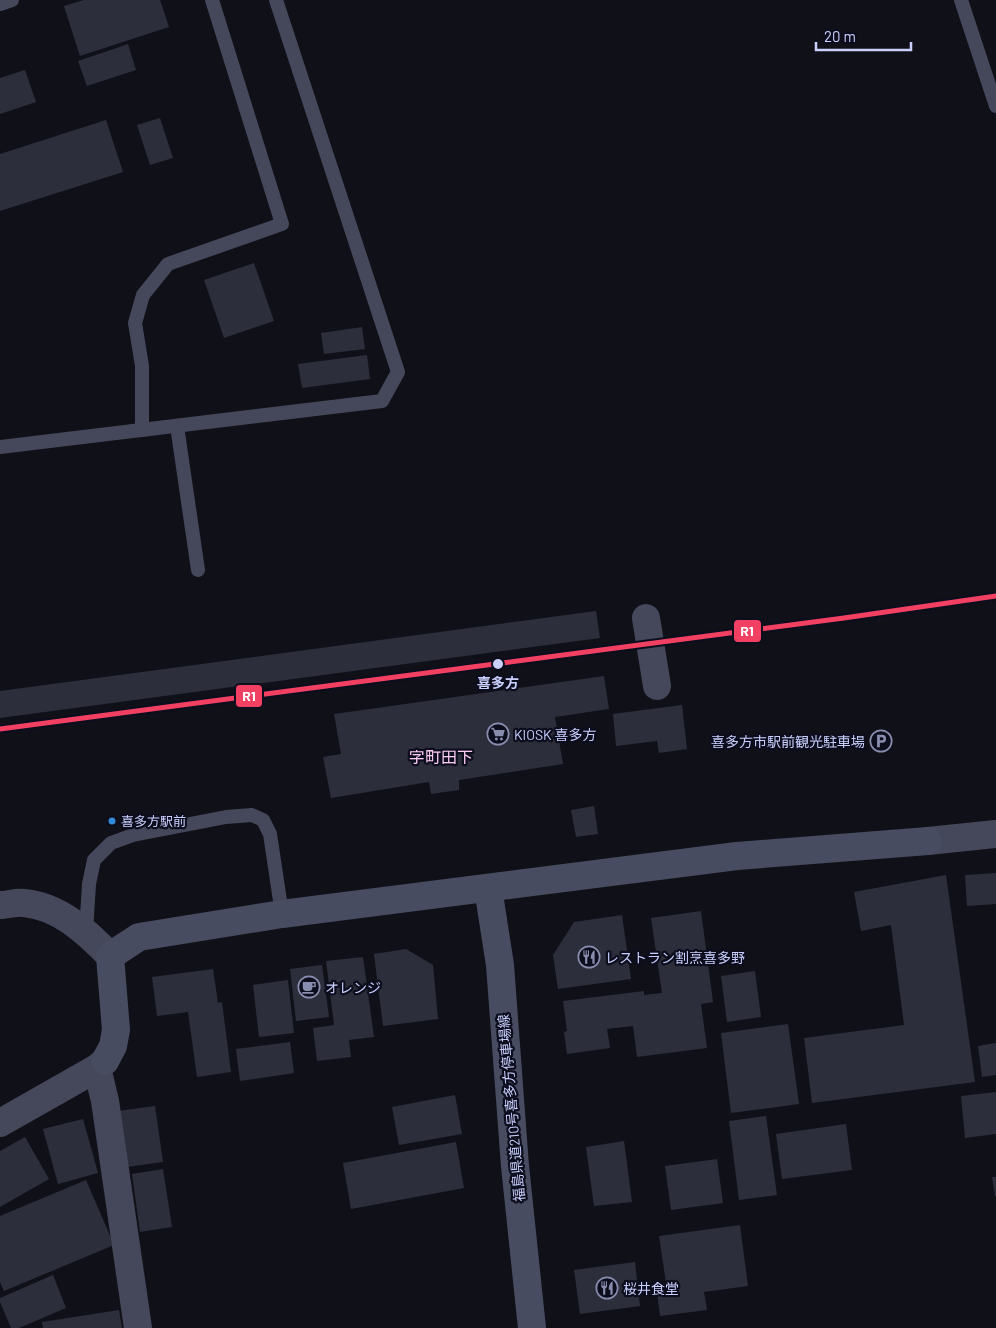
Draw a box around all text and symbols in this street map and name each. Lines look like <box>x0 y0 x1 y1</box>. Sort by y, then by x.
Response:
scale bar <box>816 20 911 52</box>
text: 20 m <box>824 27 856 45</box>
line badge: R1 <box>733 619 762 643</box>
text: R1 <box>740 622 754 639</box>
marker: 喜多方 <box>491 657 505 671</box>
place label: 喜多方 <box>477 674 519 691</box>
line badge: R1 <box>235 684 263 708</box>
text: R1 <box>242 687 256 704</box>
supermarket icon: KIOSK 喜多方 <box>486 722 510 746</box>
place label: KIOSK 喜多方 <box>514 726 596 743</box>
parking icon: 喜多方市駅前観光駐車場 <box>869 729 893 753</box>
place label: 喜多方市駅前観光駐車場 <box>711 733 865 750</box>
district label: 字町田下 <box>409 747 473 766</box>
place label: 喜多方駅前 <box>121 813 186 829</box>
marker: 喜多方駅前 <box>107 816 117 826</box>
restaurant icon: レストラン割烹喜多野 <box>577 945 601 969</box>
place label: レストラン割烹喜多野 <box>605 949 745 966</box>
cafe icon: オレンジ <box>297 975 321 999</box>
place label: オレンジ <box>325 979 381 996</box>
street label: 福島県道210号喜多方停車場線 <box>494 1014 528 1202</box>
restaurant icon: 桜井食堂 <box>595 1276 619 1300</box>
place label: 桜井食堂 <box>623 1280 679 1297</box>

